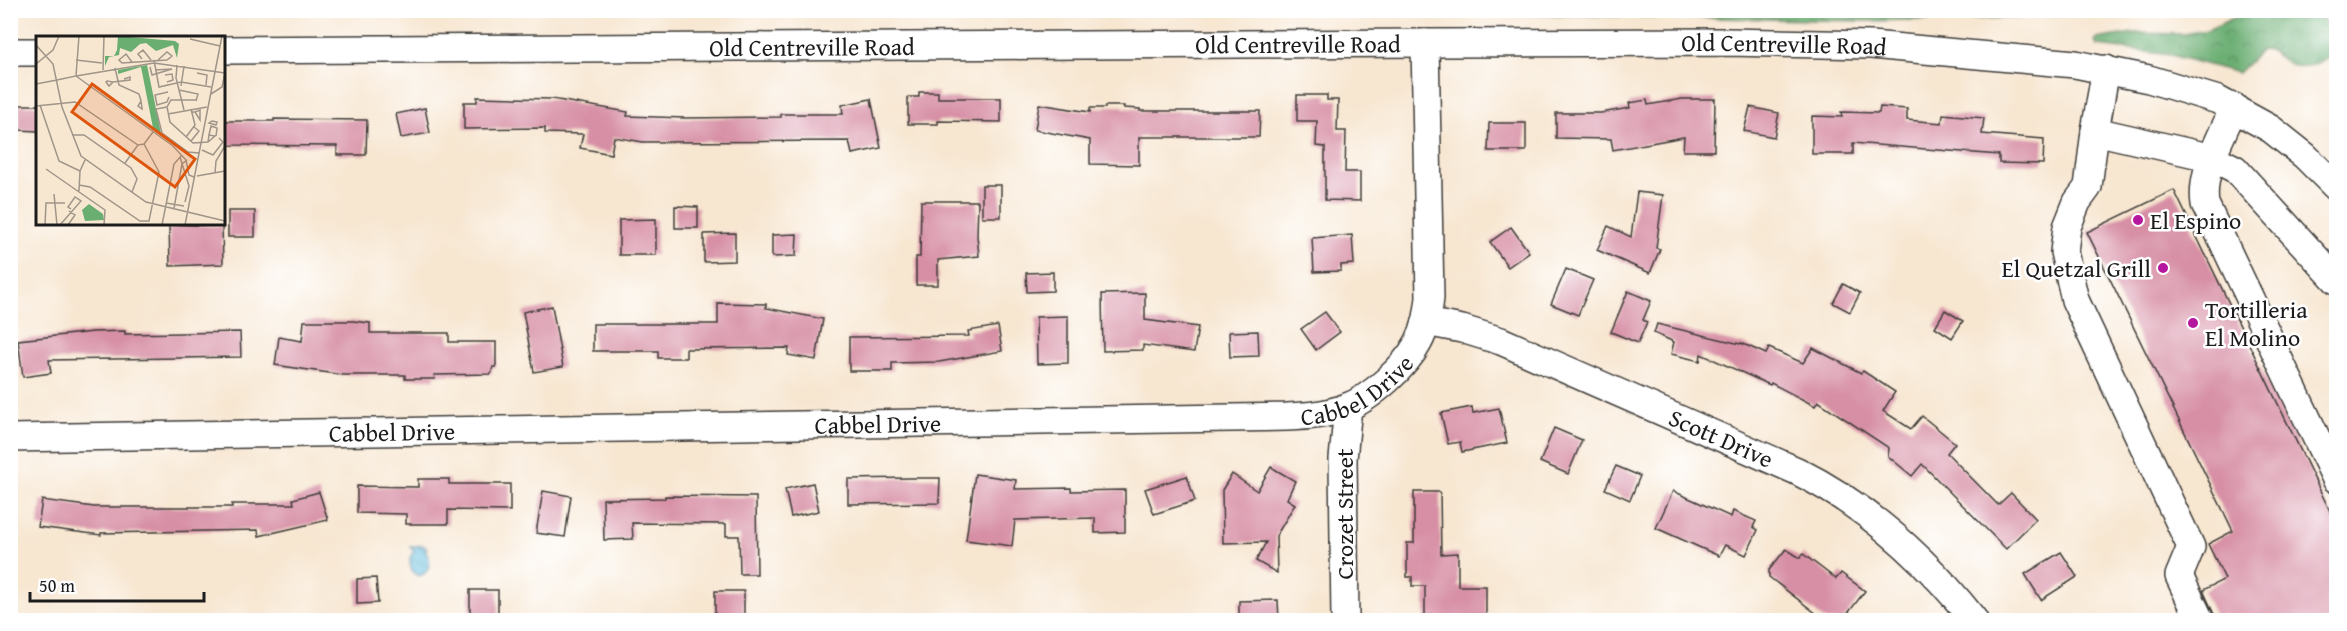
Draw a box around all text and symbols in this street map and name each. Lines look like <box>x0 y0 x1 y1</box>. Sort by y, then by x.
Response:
street label: Old Centreville Road <box>1681 24 1888 64</box>
street label: Old Centreville Road <box>1195 26 1401 62</box>
street label: Old Centreville Road <box>709 28 915 65</box>
inset map <box>36 36 225 225</box>
place label: El Espino <box>2150 203 2241 238</box>
marker: El Espino <box>2131 213 2145 227</box>
place label: El Quetzal Grill <box>2001 251 2151 286</box>
marker: El Quetzal Grill <box>2156 261 2170 275</box>
place label: Tortilleria El Molino <box>2205 292 2308 355</box>
marker: Tortilleria El Molino <box>2186 316 2200 330</box>
street label: Cabbel Drive <box>1299 347 1421 434</box>
street label: Scott Drive <box>1663 399 1779 476</box>
street label: Cabbel Drive <box>814 405 941 442</box>
street label: Cabbel Drive <box>328 413 455 450</box>
street label: Crozet Street <box>1327 448 1362 580</box>
scale bar <box>30 565 204 603</box>
text: 50 m <box>39 572 75 599</box>

